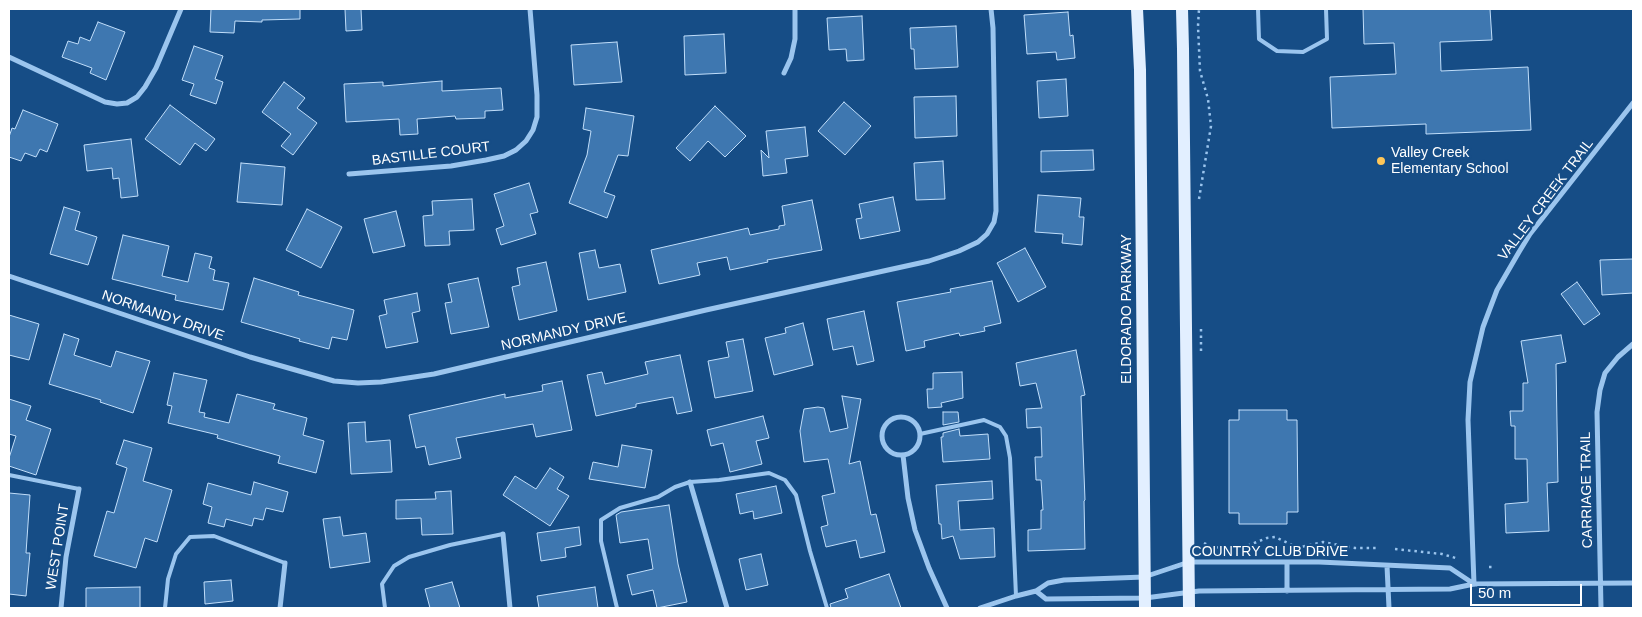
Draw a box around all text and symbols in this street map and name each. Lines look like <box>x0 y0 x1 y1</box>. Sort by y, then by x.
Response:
street label: VALLEY CREEK TRAIL <box>1495 136 1597 264</box>
street label: BASTILLE COURT <box>371 138 491 170</box>
place label: Valley Creek Elementary School <box>1391 145 1509 178</box>
marker: Valley Creek Elementary School <box>1375 155 1387 167</box>
street label: ELDORADO PARKWAY <box>1119 234 1135 384</box>
street label: NORMANDY DRIVE <box>100 287 226 345</box>
street label: NORMANDY DRIVE <box>500 309 628 355</box>
street label: CARRIAGE TRAIL <box>1578 432 1596 548</box>
street label: WEST POINT <box>43 503 73 591</box>
street label: COUNTRY CLUB DRIVE <box>1192 544 1348 560</box>
scale bar <box>1472 574 1584 606</box>
text: 50 m <box>1478 584 1511 601</box>

